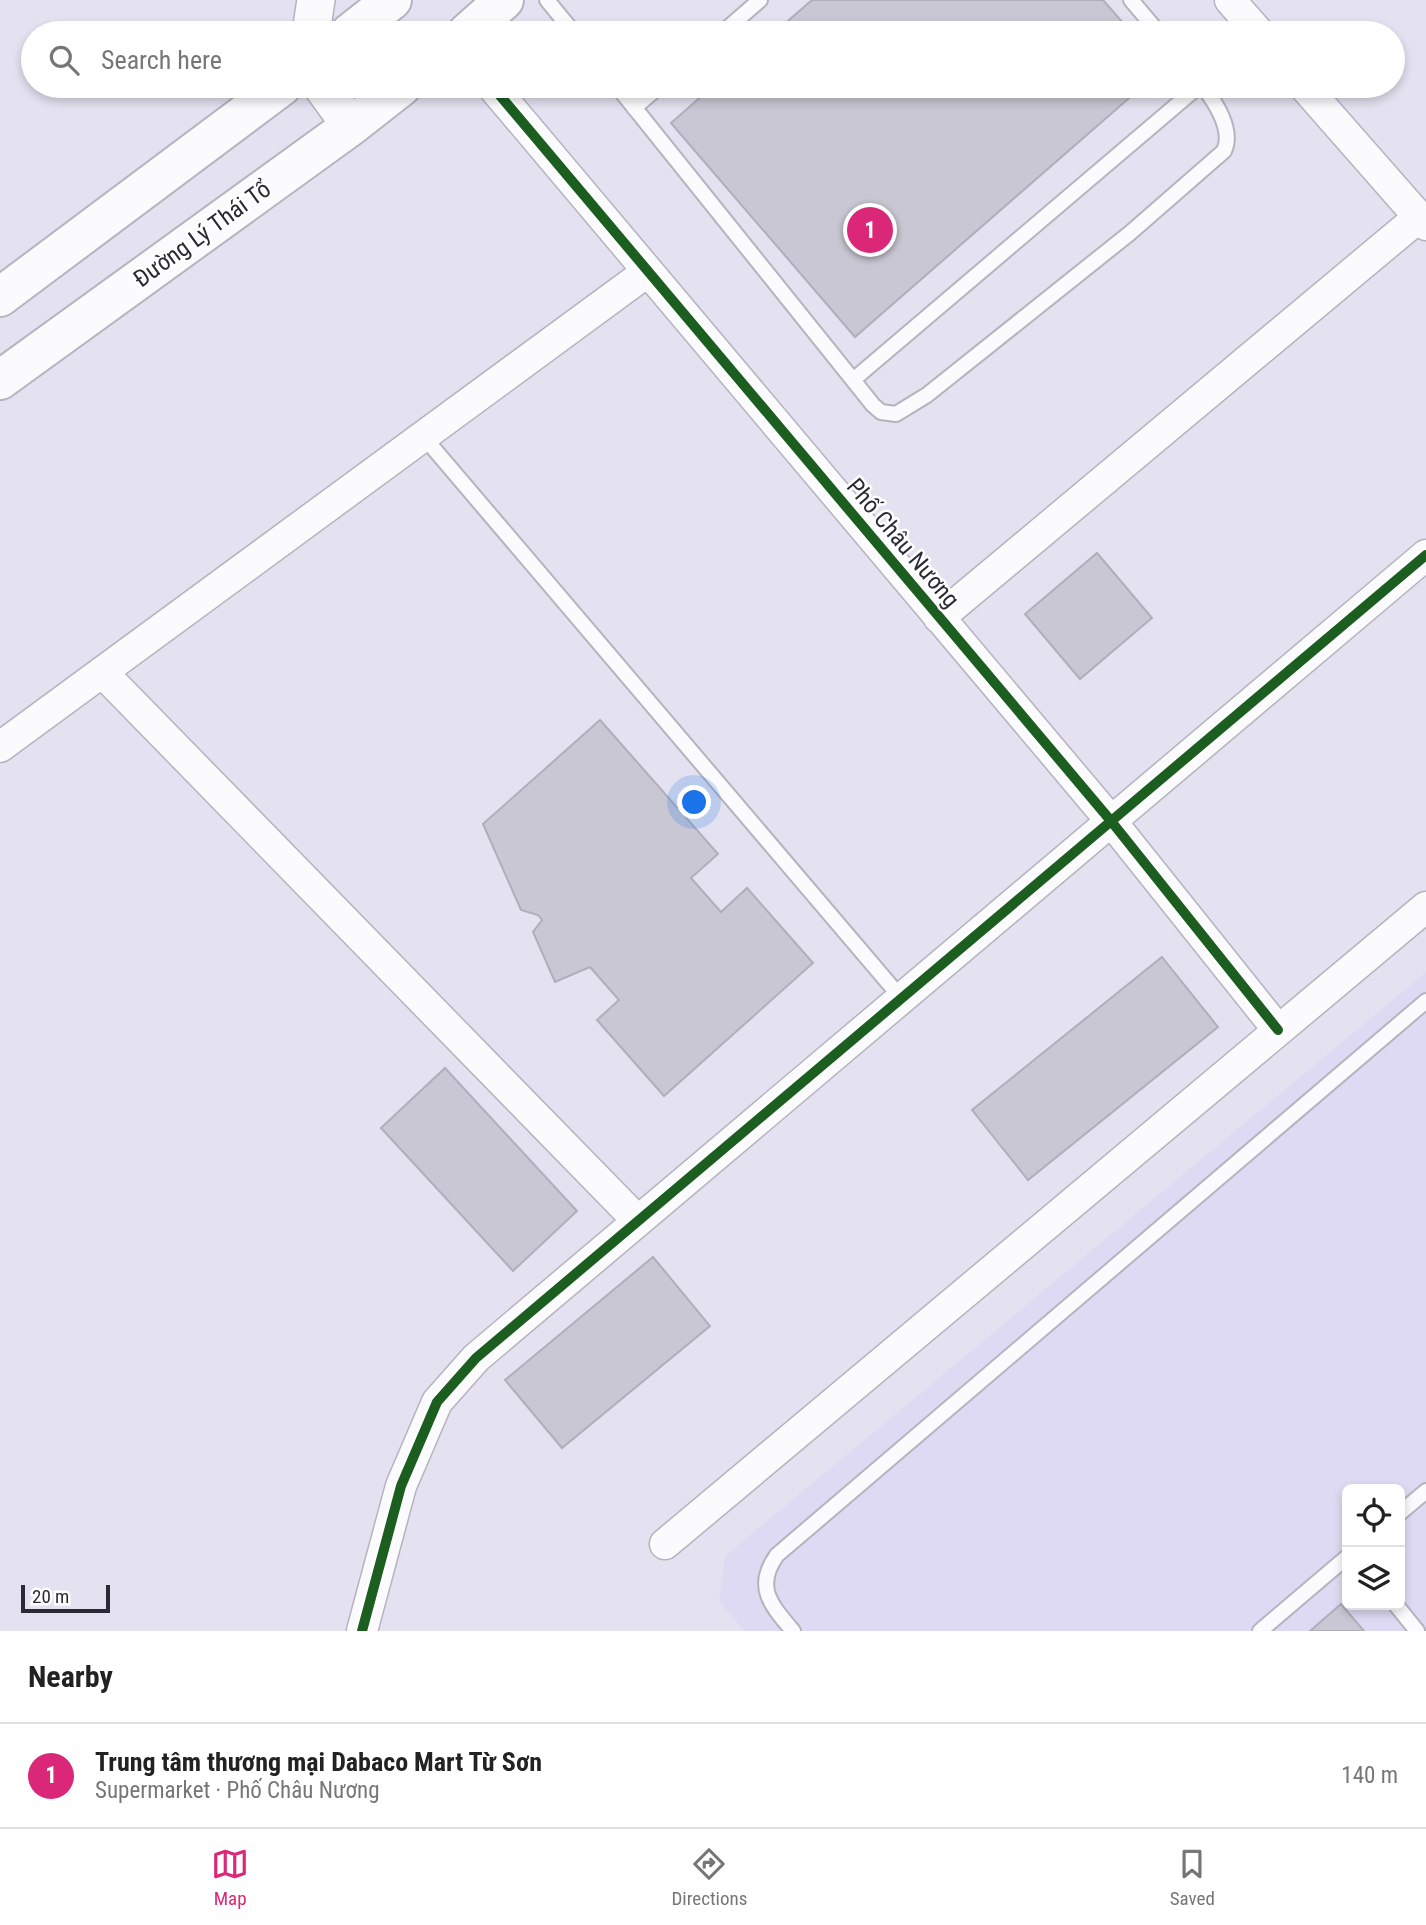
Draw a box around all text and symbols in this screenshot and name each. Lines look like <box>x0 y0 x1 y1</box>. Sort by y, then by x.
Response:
search box <box>21 21 1405 98</box>
icon: search <box>45 41 83 79</box>
text: Search here <box>101 45 222 75</box>
street label: Đường Lý Thái Tổ <box>128 175 276 293</box>
pin: 1 <box>847 204 893 256</box>
street label: Phố Châu Nương <box>841 473 965 613</box>
your location <box>677 785 711 819</box>
map controls <box>1342 1484 1405 1610</box>
button: locate <box>1342 1484 1405 1547</box>
button: layers <box>1342 1547 1405 1610</box>
scale bar <box>21 1582 110 1614</box>
text: 20 m <box>32 1585 69 1608</box>
text: Nearby <box>28 1659 113 1694</box>
text: Trung tâm thương mại Dabaco Mart Từ Sơn <box>95 1747 542 1777</box>
text: 1 <box>45 1762 57 1789</box>
text: 140 m <box>1341 1762 1398 1789</box>
text: Supermarket · Phố Châu Nương <box>95 1777 380 1804</box>
tab: Map <box>211 1845 249 1910</box>
tab: Directions <box>671 1845 747 1910</box>
tab: Saved <box>1170 1845 1215 1910</box>

